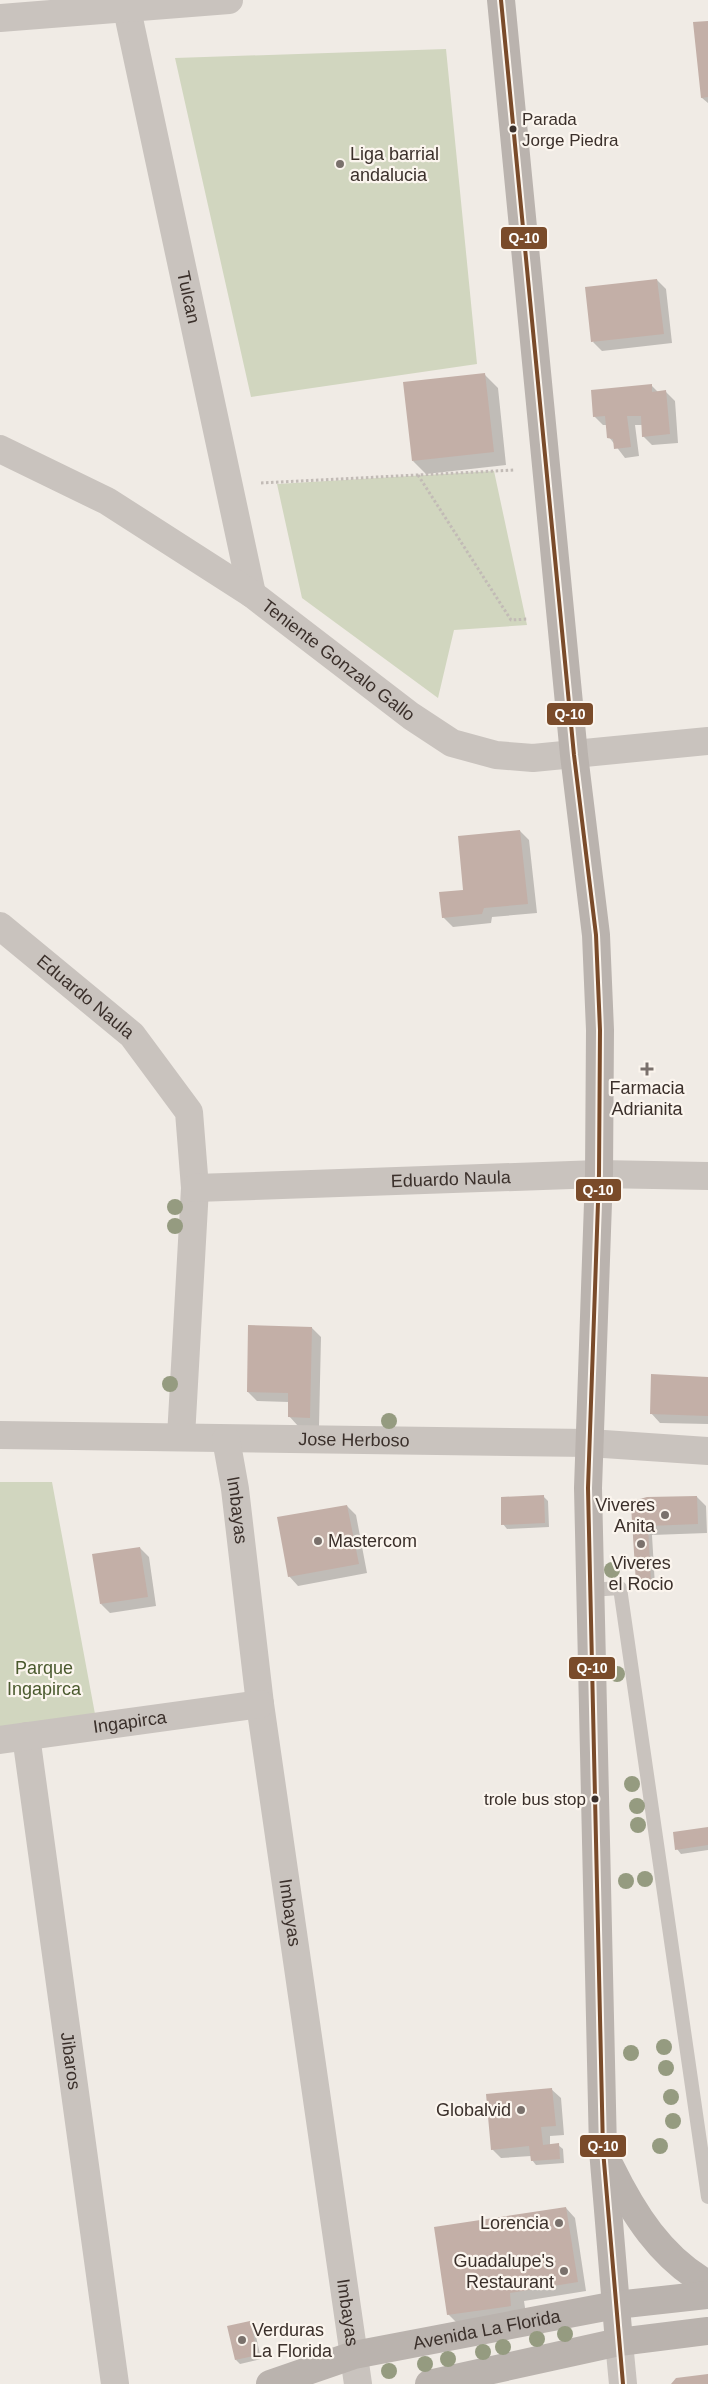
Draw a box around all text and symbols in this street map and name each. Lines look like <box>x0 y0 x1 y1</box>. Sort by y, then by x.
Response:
place label: Parada Jorge Piedra <box>522 110 619 150</box>
marker: Parada Jorge Piedra <box>508 124 518 134</box>
place label: Liga barrial andalucia <box>350 144 439 185</box>
marker: Liga barrial andalucia <box>334 158 346 170</box>
line badge: Q-10 <box>500 226 548 250</box>
text: Q-10 <box>508 230 540 246</box>
street label: Tulcan <box>173 269 204 325</box>
street label: Teniente Gonzalo Gallo <box>258 595 419 725</box>
line badge: Q-10 <box>546 702 594 726</box>
text: Q-10 <box>554 706 586 722</box>
street label: Eduardo Naula <box>33 951 139 1043</box>
marker: Farmacia Adrianita <box>641 1063 653 1075</box>
place label: Farmacia Adrianita <box>609 1078 685 1119</box>
street label: Eduardo Naula <box>390 1167 512 1191</box>
line badge: Q-10 <box>575 1178 622 1202</box>
text: Q-10 <box>582 1182 614 1198</box>
street label: Jose Herboso <box>298 1429 410 1451</box>
street label: Imbayas <box>223 1475 251 1545</box>
place label: Viveres Anita <box>595 1495 656 1536</box>
marker: Viveres Anita <box>659 1509 671 1521</box>
place label: Mastercom <box>328 1531 417 1551</box>
marker: Mastercom <box>312 1535 324 1547</box>
marker: Viveres el Rocio <box>635 1538 647 1550</box>
place label: Viveres el Rocio <box>608 1553 674 1594</box>
line badge: Q-10 <box>568 1656 616 1680</box>
park label: Parque Ingapirca <box>7 1658 82 1699</box>
text: Q-10 <box>576 1660 608 1676</box>
street label: Ingapirca <box>92 1707 169 1737</box>
place label: trole bus stop <box>484 1790 586 1809</box>
marker: trole bus stop <box>590 1794 600 1804</box>
street label: Imbayas <box>275 1877 305 1948</box>
street label: Jibaros <box>57 2031 84 2091</box>
place label: Globalvid <box>436 2100 511 2120</box>
marker: Globalvid <box>515 2104 527 2116</box>
line badge: Q-10 <box>579 2134 627 2158</box>
text: Q-10 <box>587 2138 619 2154</box>
place label: Lorencia <box>480 2213 550 2233</box>
marker: Lorencia <box>553 2217 565 2229</box>
place label: Guadalupe's Restaurant <box>453 2251 554 2292</box>
marker: Guadalupe's Restaurant <box>558 2265 570 2277</box>
street label: Imbayas <box>333 2277 362 2348</box>
street label: Avenida La Florida <box>411 2306 563 2354</box>
place label: Verduras La Florida <box>252 2320 333 2361</box>
marker: Verduras La Florida <box>236 2334 248 2346</box>

